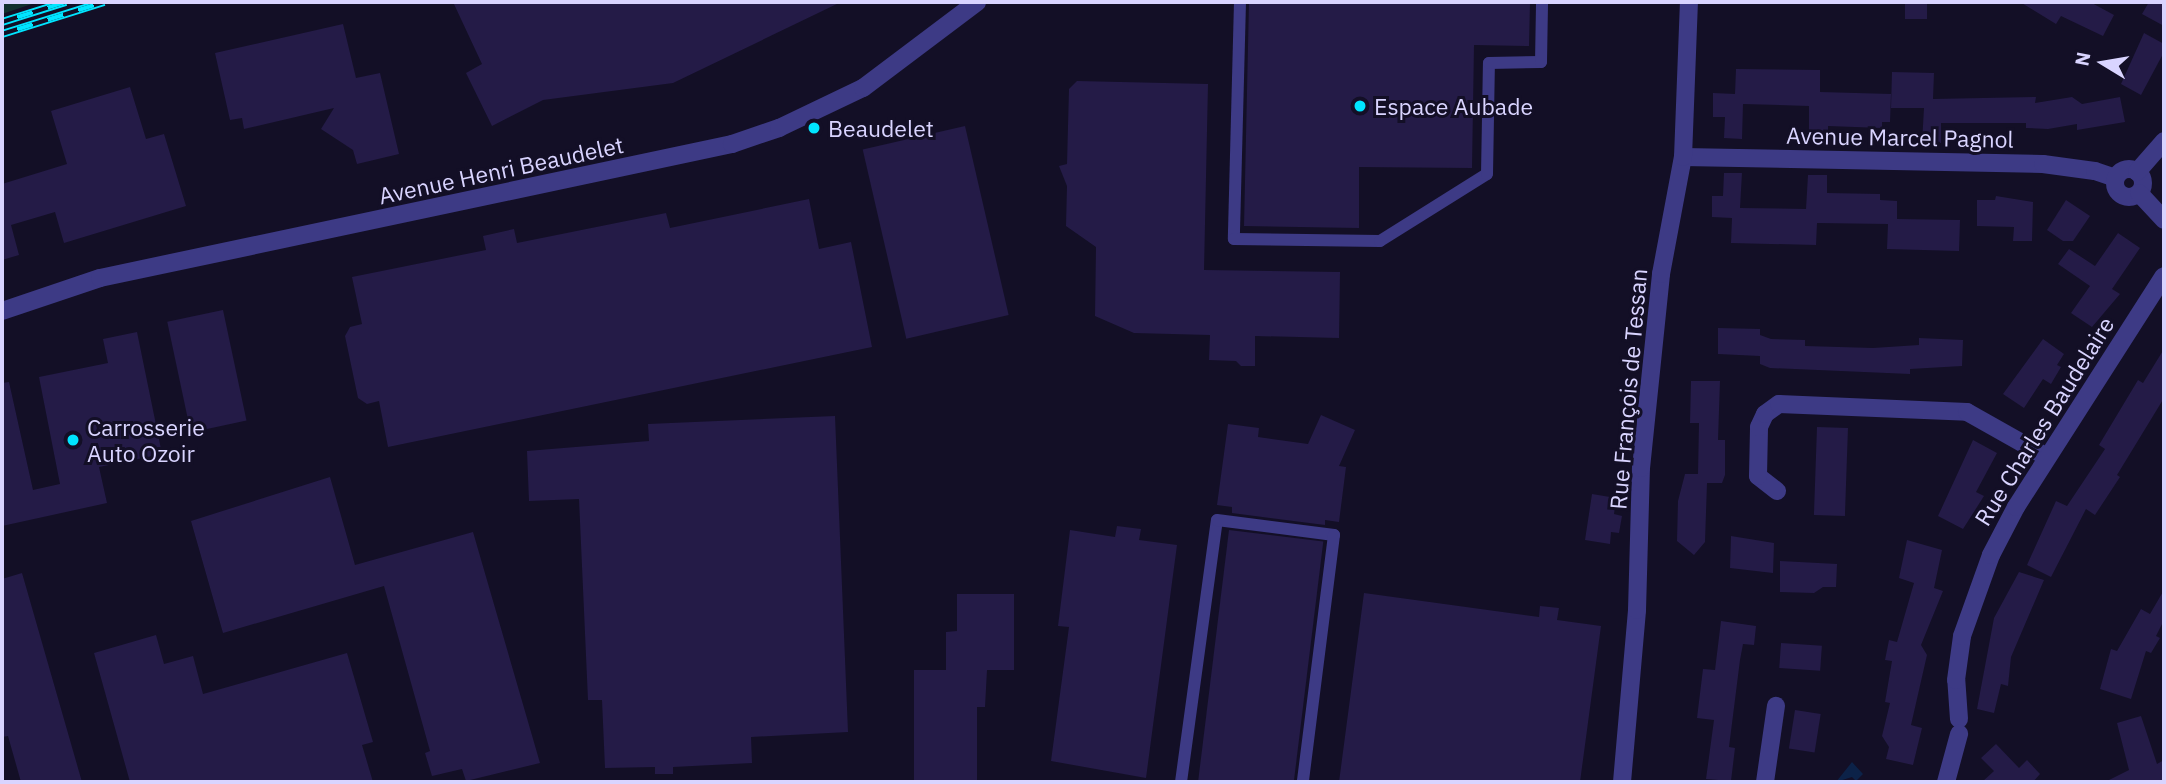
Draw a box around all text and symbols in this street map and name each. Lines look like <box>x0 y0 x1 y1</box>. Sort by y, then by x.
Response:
north arrow <box>2068 28 2138 98</box>
text: N <box>2069 50 2095 68</box>
place label: Espace Aubade <box>1374 92 1533 120</box>
marker: Espace Aubade <box>1352 98 1368 114</box>
place label: Beaudelet <box>828 114 934 142</box>
marker: Beaudelet <box>806 120 822 136</box>
street label: Avenue Marcel Pagnol <box>1786 121 2014 153</box>
street label: Avenue Henri Beaudelet <box>376 131 626 209</box>
street label: Rue François de Tessan <box>1604 267 1652 511</box>
street label: Rue Charles Baudelaire <box>1968 311 2120 531</box>
place label: Carrosserie Auto Ozoir <box>87 413 205 467</box>
marker: Carrosserie Auto Ozoir <box>65 432 81 448</box>

